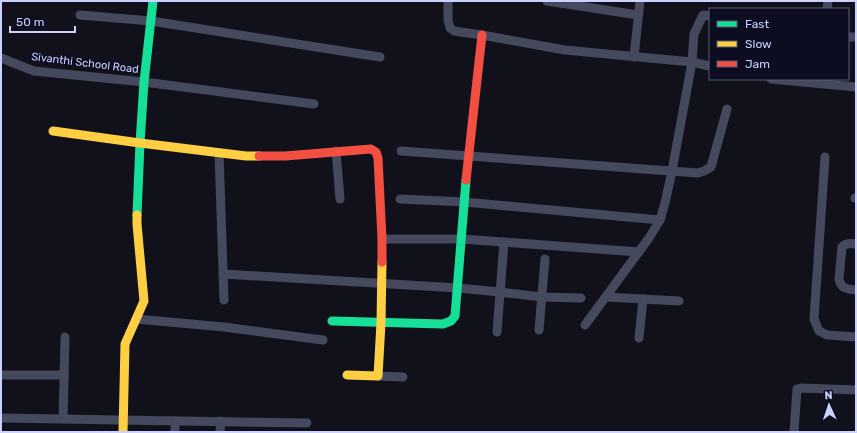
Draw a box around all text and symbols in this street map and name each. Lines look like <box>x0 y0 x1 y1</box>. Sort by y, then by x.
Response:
scale bar <box>10 8 75 34</box>
legend <box>709 8 849 80</box>
text: 50 m <box>16 15 44 29</box>
text: Fast <box>745 17 769 31</box>
text: Slow <box>745 37 772 51</box>
street label: Sivanthi School Road <box>31 50 139 76</box>
text: Jam <box>745 57 770 71</box>
north arrow <box>809 385 849 425</box>
text: N <box>824 389 833 402</box>

